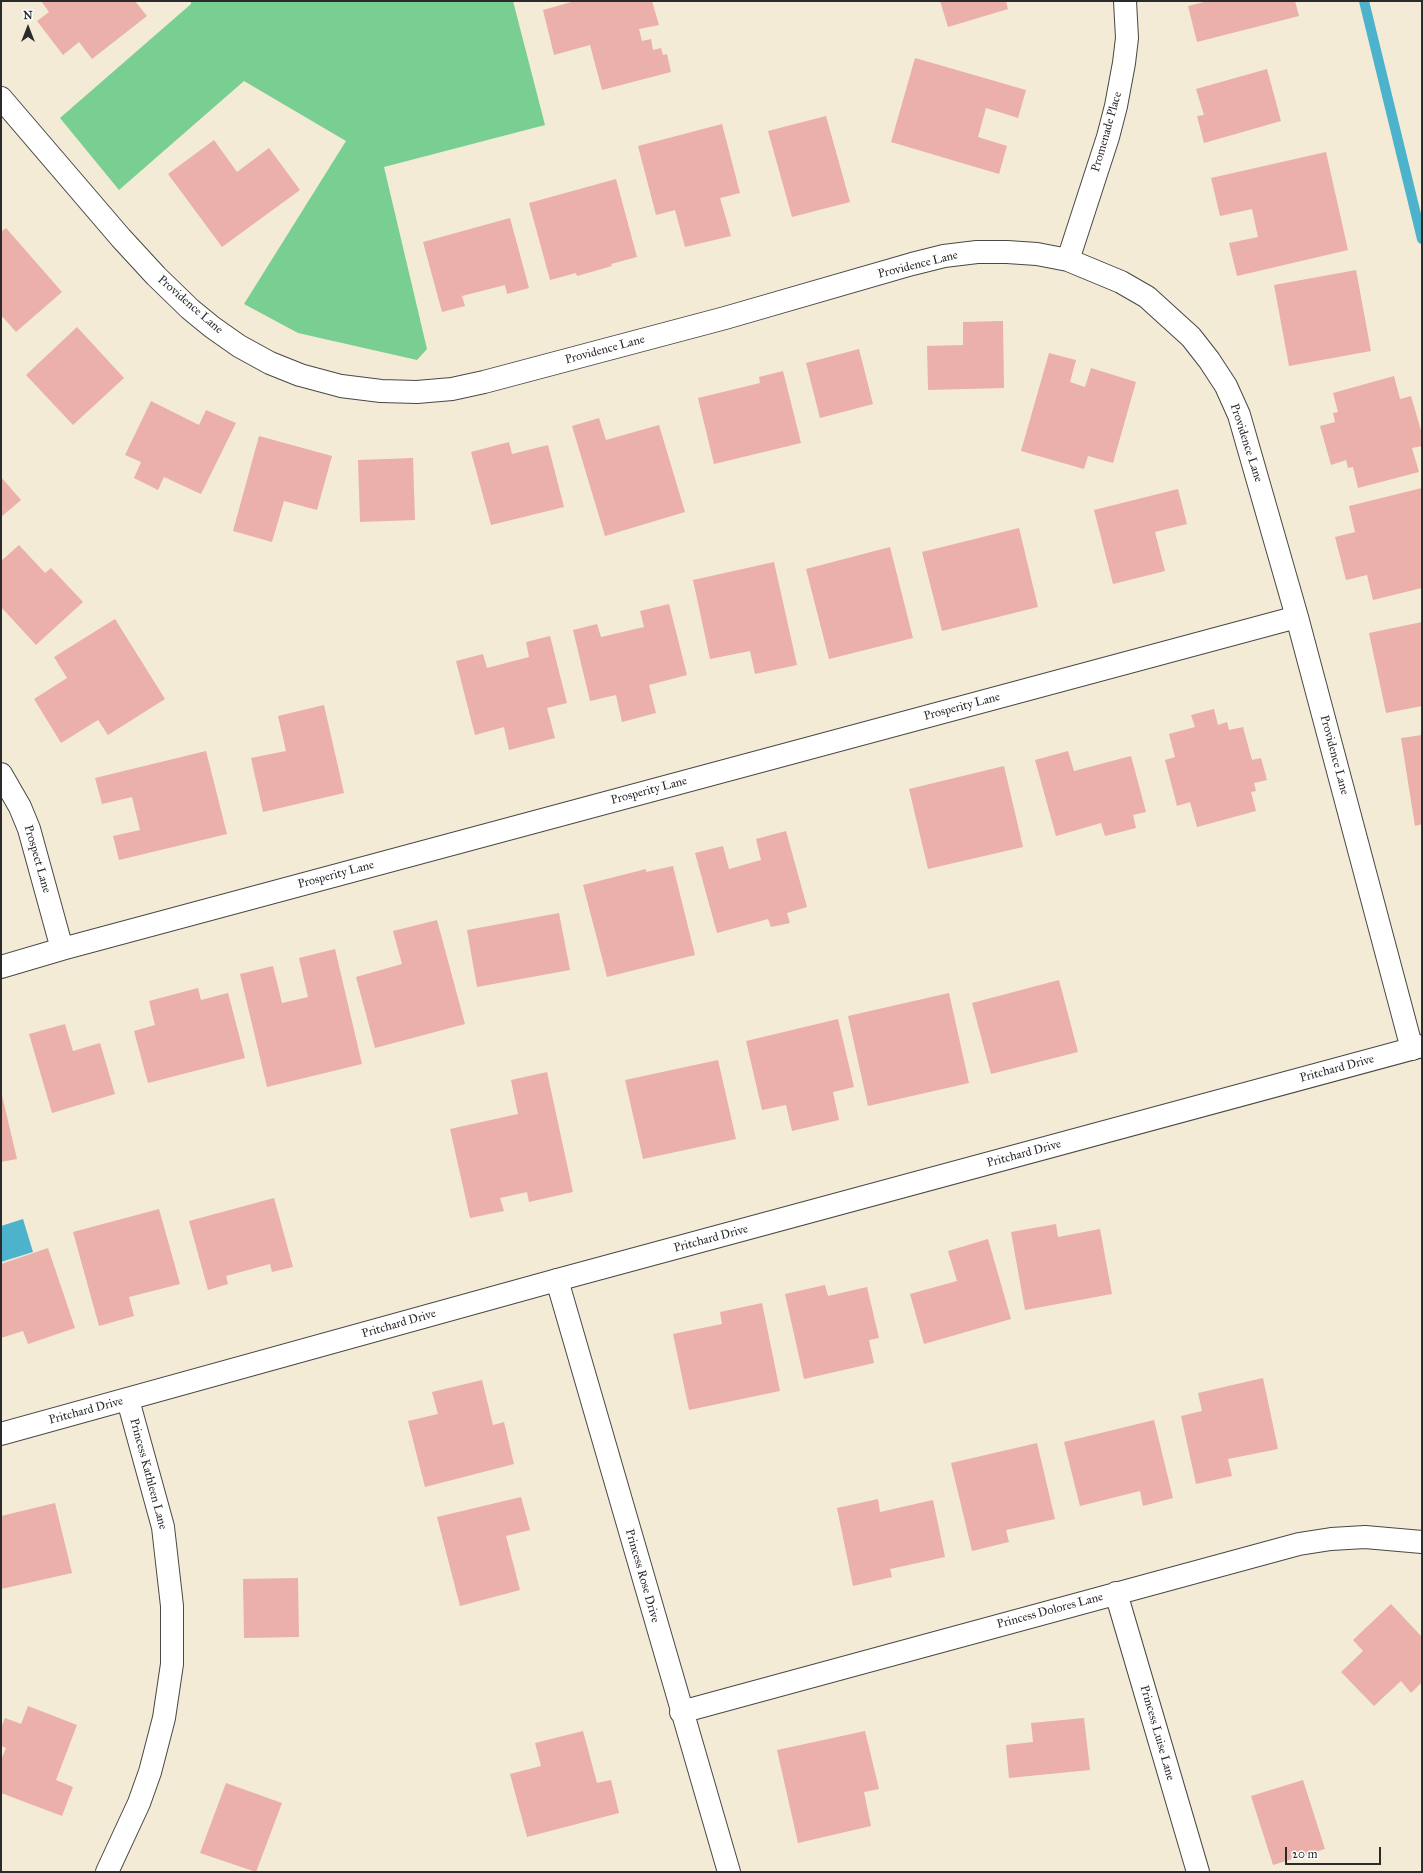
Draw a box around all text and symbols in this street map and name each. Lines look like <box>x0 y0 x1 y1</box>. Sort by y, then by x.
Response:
north arrow <box>8 8 48 48</box>
text: N <box>23 9 33 22</box>
street label: Promenade Place <box>1089 90 1125 174</box>
street label: Providence Lane <box>877 248 959 282</box>
street label: Providence Lane <box>154 273 226 337</box>
street label: Providence Lane <box>564 332 646 368</box>
street label: Providence Lane <box>1226 402 1266 484</box>
street label: Prosperity Lane <box>922 690 1002 724</box>
street label: Providence Lane <box>1316 714 1352 796</box>
street label: Prosperity Lane <box>609 774 689 808</box>
street label: Prospect Lane <box>20 823 54 895</box>
street label: Prosperity Lane <box>296 858 376 892</box>
street label: Pritchard Drive <box>1298 1052 1376 1086</box>
street label: Pritchard Drive <box>985 1137 1063 1171</box>
street label: Pritchard Drive <box>672 1222 750 1256</box>
street label: Pritchard Drive <box>360 1307 438 1341</box>
street label: Pritchard Drive <box>47 1394 125 1428</box>
street label: Princess Kathleen Lane <box>126 1417 170 1531</box>
street label: Princess Rose Drive <box>622 1528 662 1624</box>
street label: Princess Dolores Lane <box>995 1590 1105 1632</box>
street label: Princess Luise Lane <box>1137 1684 1177 1782</box>
scale bar <box>1287 1839 1383 1865</box>
text: 20 m <box>1292 1847 1318 1861</box>

